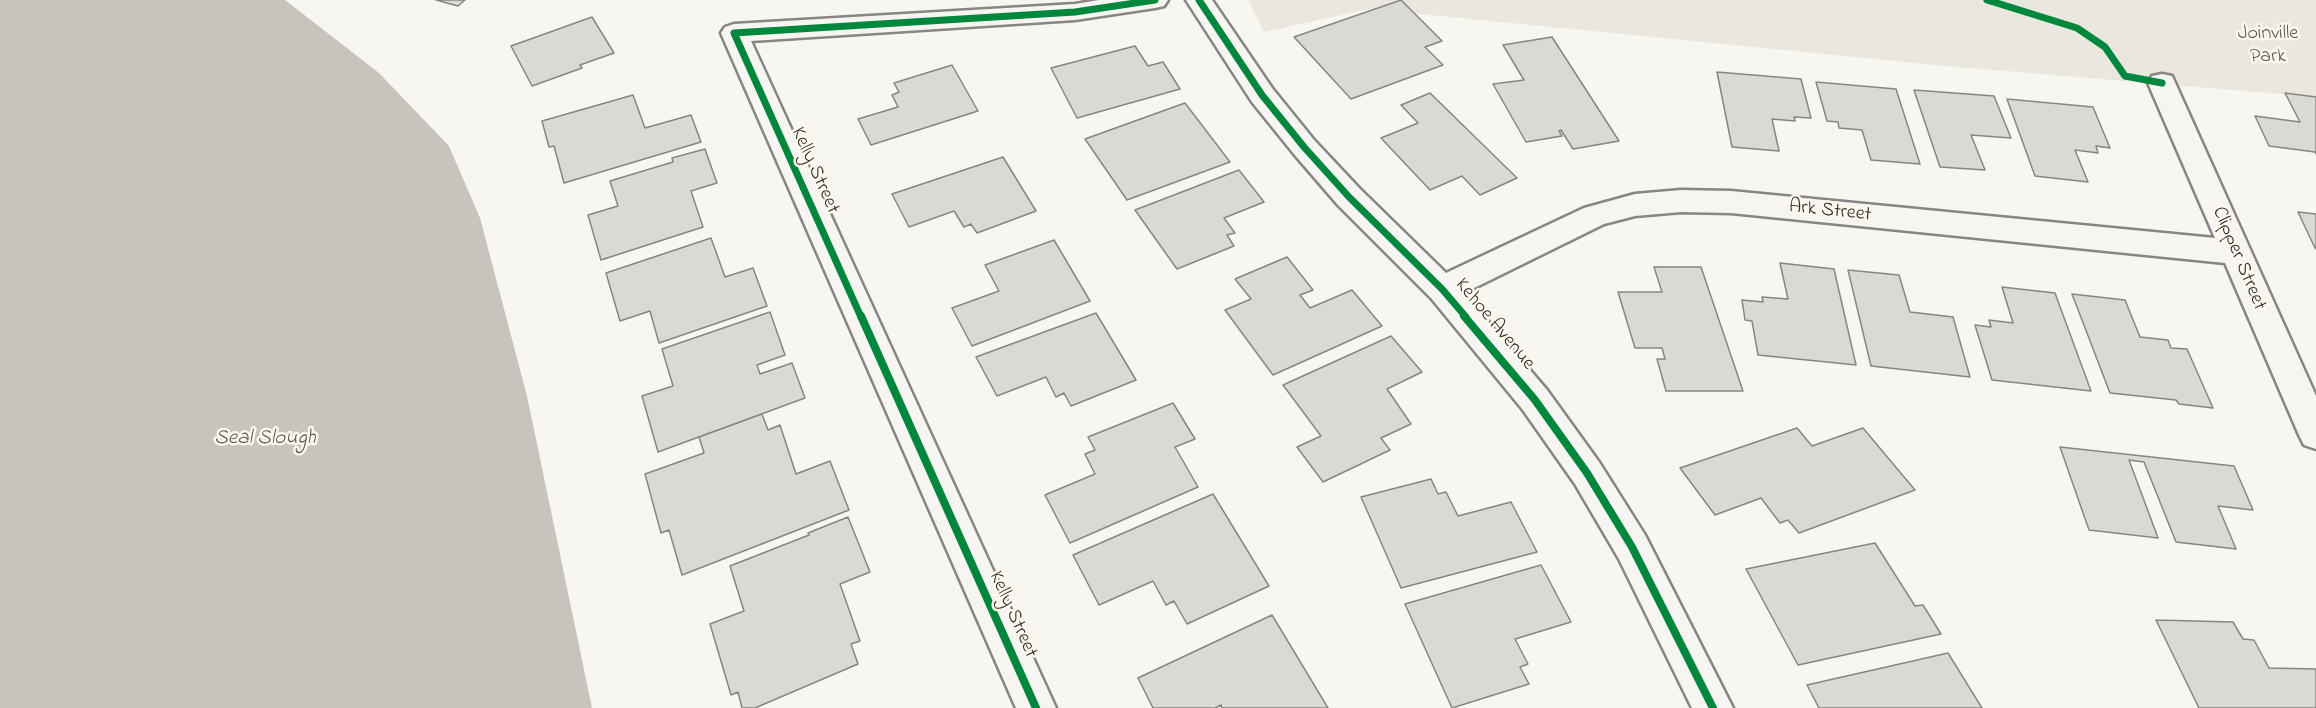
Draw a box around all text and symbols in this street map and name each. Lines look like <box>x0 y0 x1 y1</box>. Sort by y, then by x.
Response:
park label: Joinville Park <box>2238 23 2298 70</box>
street label: Kelly Street <box>784 124 844 218</box>
street label: Ark Street <box>1788 196 1872 228</box>
street label: Clipper Street <box>2205 204 2271 314</box>
street label: Kehoe Avenue <box>1449 274 1539 376</box>
water label: Seal Slough <box>214 427 316 453</box>
street label: Kelly Street <box>982 568 1042 662</box>

